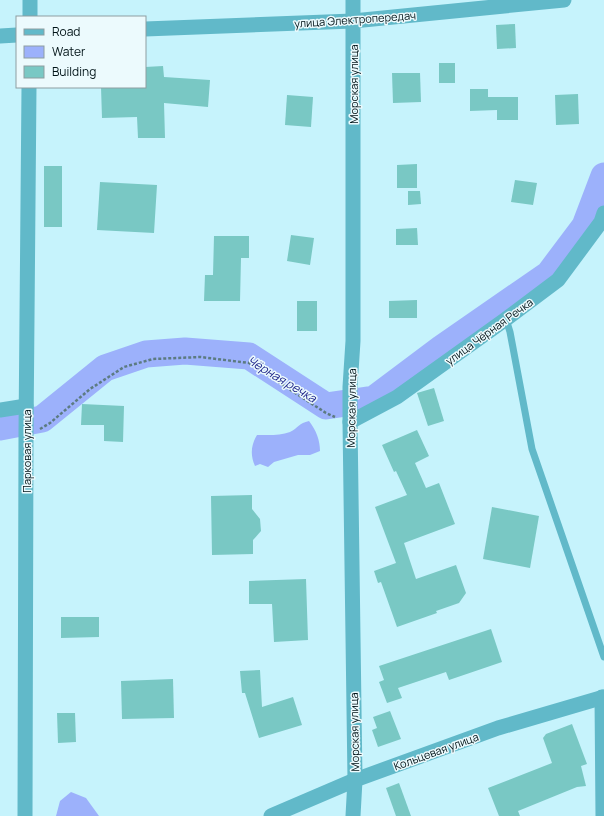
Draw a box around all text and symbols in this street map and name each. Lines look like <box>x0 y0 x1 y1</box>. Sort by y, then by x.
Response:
street label: улица Электропередач <box>294 7 416 31</box>
legend <box>16 16 146 88</box>
text: Road <box>52 23 80 40</box>
text: Water <box>52 43 86 60</box>
street label: Морская улица <box>346 44 361 124</box>
text: Building <box>52 63 96 80</box>
street label: улица Чёрная Речка <box>442 294 536 368</box>
water label: Чёрная речка <box>244 352 321 407</box>
street label: Морская улица <box>343 368 359 448</box>
street label: Парковая улица <box>19 409 34 493</box>
street label: Морская улица <box>346 692 362 772</box>
street label: Кольцевая улица <box>392 729 480 773</box>

